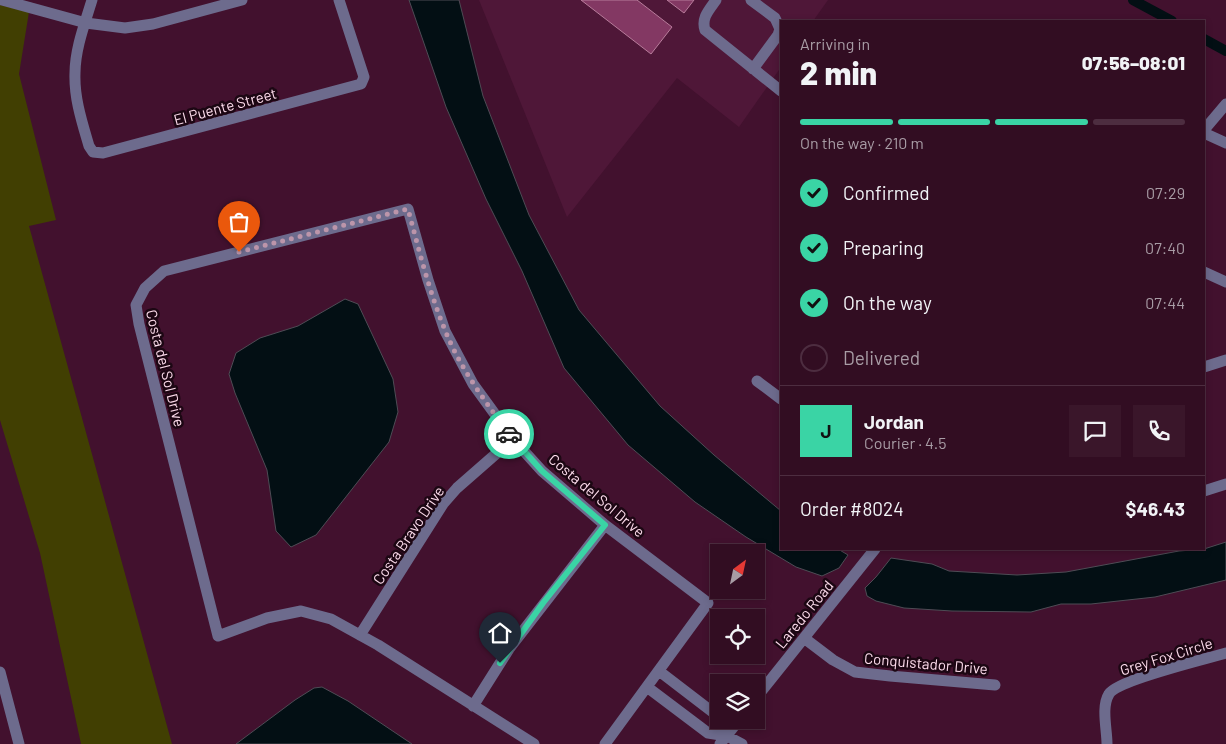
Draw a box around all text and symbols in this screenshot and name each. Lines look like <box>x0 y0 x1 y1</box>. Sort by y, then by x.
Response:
text: Arriving in <box>800 34 870 53</box>
text: 07:56–08:01 <box>1082 51 1185 74</box>
text: 2 min <box>800 53 877 91</box>
street label: El Puente Street <box>172 84 278 128</box>
text: On the way · 210 m <box>800 133 924 152</box>
icon: check <box>800 179 828 207</box>
text: Confirmed <box>843 181 930 204</box>
text: 07:29 <box>1146 183 1185 202</box>
pin <box>218 201 260 252</box>
icon: bag <box>225 208 253 236</box>
icon: check <box>800 234 828 262</box>
text: Preparing <box>843 236 924 259</box>
text: 07:40 <box>1145 238 1185 257</box>
icon: check <box>800 289 828 317</box>
text: On the way <box>843 291 932 314</box>
text: 07:44 <box>1145 293 1185 312</box>
street label: Costa del Sol Drive <box>143 308 189 428</box>
text: Delivered <box>843 346 920 369</box>
button: chat <box>1069 405 1121 457</box>
button: phone <box>1133 405 1185 457</box>
courier <box>484 409 534 459</box>
text: Jordan <box>864 410 924 433</box>
text: J <box>820 419 832 442</box>
icon: car <box>495 420 523 448</box>
text: Courier · 4.5 <box>864 433 947 452</box>
street label: Costa del Sol Drive <box>545 450 649 540</box>
street label: Costa Bravo Drive <box>369 483 447 587</box>
text: Order #8024 <box>800 497 904 520</box>
text: $46.43 <box>1126 497 1185 520</box>
north arrow <box>710 544 765 599</box>
map controls <box>710 544 765 729</box>
street label: Laredo Road <box>771 576 837 652</box>
button: locate <box>710 609 765 664</box>
pin <box>479 612 521 663</box>
icon: home <box>486 619 514 647</box>
street label: Grey Fox Circle <box>1117 633 1215 679</box>
street label: Conquistador Drive <box>863 649 989 677</box>
button: layers <box>710 674 765 729</box>

